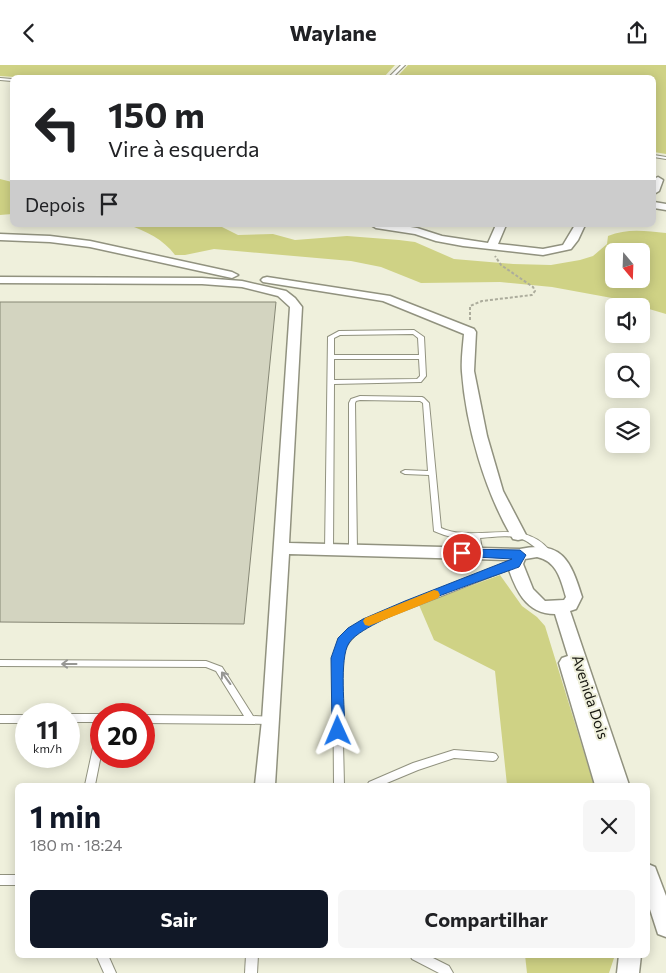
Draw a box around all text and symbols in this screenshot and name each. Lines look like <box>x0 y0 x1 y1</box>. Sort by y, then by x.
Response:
icon: back <box>15 19 43 47</box>
text: Waylane <box>289 19 377 46</box>
icon: share <box>623 19 651 47</box>
text: 150 m <box>108 92 205 135</box>
icon: left <box>25 95 90 160</box>
text: Vire à esquerda <box>108 135 260 162</box>
icon: arrive <box>95 190 123 218</box>
text: Depois <box>25 193 85 216</box>
north arrow <box>605 243 650 287</box>
map controls <box>605 243 650 453</box>
button: sound <box>605 298 650 343</box>
button: search <box>605 353 650 398</box>
button: layers <box>605 408 650 453</box>
pin <box>441 532 483 574</box>
icon: arrive <box>448 539 476 567</box>
street label: Avenida Dois <box>569 652 613 741</box>
one-way arrow <box>61 659 78 669</box>
one-way arrow <box>221 672 231 686</box>
speed limit sign: 20 <box>90 703 155 768</box>
position arrow <box>311 704 363 756</box>
text: 11 <box>36 714 59 744</box>
text: km/h <box>33 741 62 755</box>
text: 1 min <box>30 797 101 834</box>
button: close <box>583 800 635 852</box>
text: 180 m · 18:24 <box>30 835 122 854</box>
button: Sair <box>30 890 328 948</box>
button: Compartilhar <box>338 890 635 948</box>

